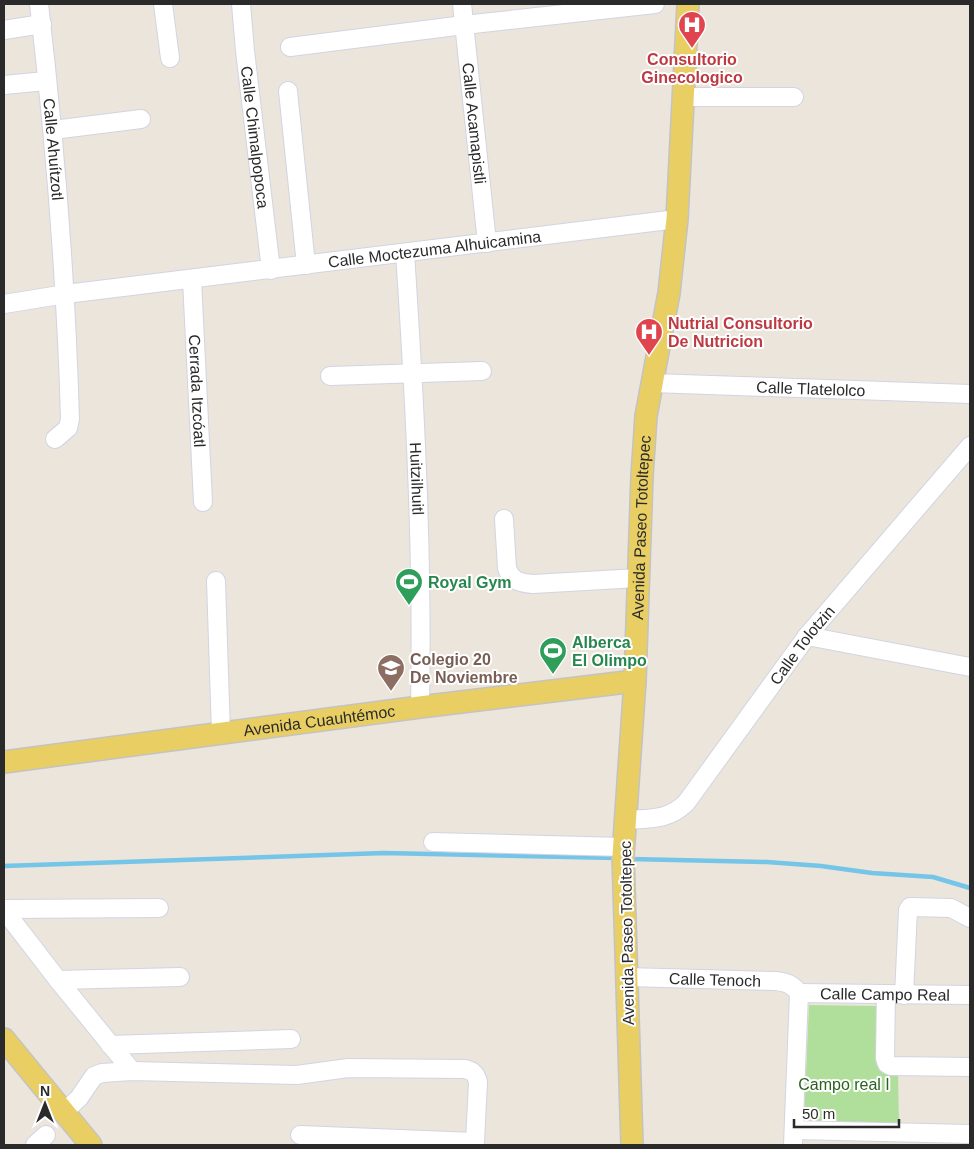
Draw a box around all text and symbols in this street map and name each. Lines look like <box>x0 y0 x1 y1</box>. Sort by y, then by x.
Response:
hospital icon: Consultorio Ginecologico <box>677 10 707 49</box>
place label: Consultorio Ginecologico <box>641 51 743 86</box>
street label: Calle Acamapistli <box>460 62 489 185</box>
street label: Calle Chimalpopoca <box>238 65 272 209</box>
street label: Calle Ahuítzotl <box>41 97 67 201</box>
street label: Calle Moctezuma Alhuicamina <box>327 227 542 270</box>
place label: Nutrial Consultorio De Nutricion <box>668 315 813 350</box>
hospital icon: Nutrial Consultorio De Nutricion <box>634 317 664 356</box>
street label: Cerrada Itzcóatl <box>186 334 209 448</box>
street label: Calle Tlatelolco <box>756 378 866 399</box>
street label: Avenida Paseo Totoltepec <box>629 435 653 620</box>
street label: Huitzilhuitl <box>407 442 427 515</box>
sports icon: Royal Gym <box>394 567 424 606</box>
place label: Royal Gym <box>428 574 512 591</box>
street label: Calle Tolotzin <box>766 602 838 688</box>
place label: Alberca El Olimpo <box>572 634 647 669</box>
sports icon: Alberca El Olimpo <box>538 636 568 675</box>
place label: Colegio 20 De Noviembre <box>410 651 518 686</box>
school or university icon: Colegio 20 De Noviembre <box>376 653 406 692</box>
street label: Avenida Cuauhtémoc <box>242 702 396 739</box>
street label: Avenida Paseo Totoltepec <box>617 841 637 1025</box>
street label: Calle Tenoch <box>669 970 761 989</box>
street label: Calle Campo Real <box>820 985 950 1003</box>
park label: Campo real I <box>798 1076 890 1093</box>
north arrow <box>20 1079 70 1129</box>
text: N <box>40 1083 50 1099</box>
scale bar <box>794 1096 899 1128</box>
text: 50 m <box>802 1105 835 1122</box>

